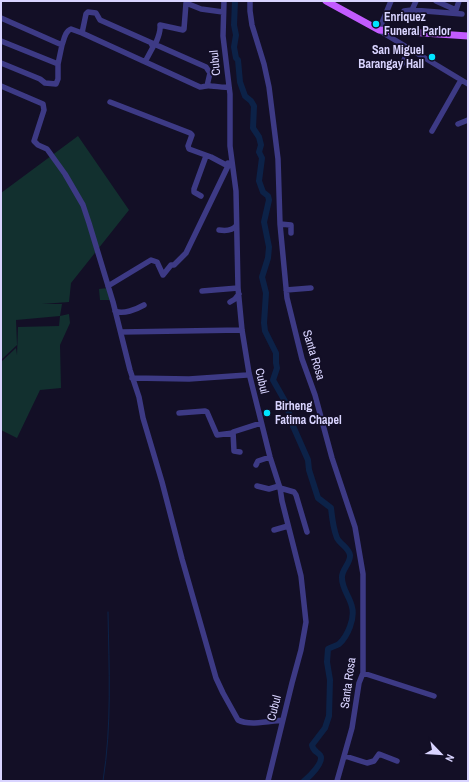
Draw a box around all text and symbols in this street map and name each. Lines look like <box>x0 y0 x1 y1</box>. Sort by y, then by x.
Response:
place label: Enriquez Funeral Parlor <box>384 9 451 39</box>
marker: Enriquez Funeral Parlor <box>371 19 381 29</box>
place label: San Miguel Barangay Hall <box>358 42 424 72</box>
street label: Cubul <box>206 49 224 77</box>
marker: San Miguel Barangay Hall <box>427 52 437 62</box>
street label: Santa Rosa <box>299 328 329 382</box>
street label: Cubul <box>251 367 273 395</box>
place label: Birheng Fatima Chapel <box>275 398 342 428</box>
marker: Birheng Fatima Chapel <box>262 408 272 418</box>
street label: Santa Rosa <box>336 656 360 710</box>
street label: Cubul <box>263 694 285 722</box>
north arrow <box>421 734 461 774</box>
text: N <box>442 752 458 764</box>

